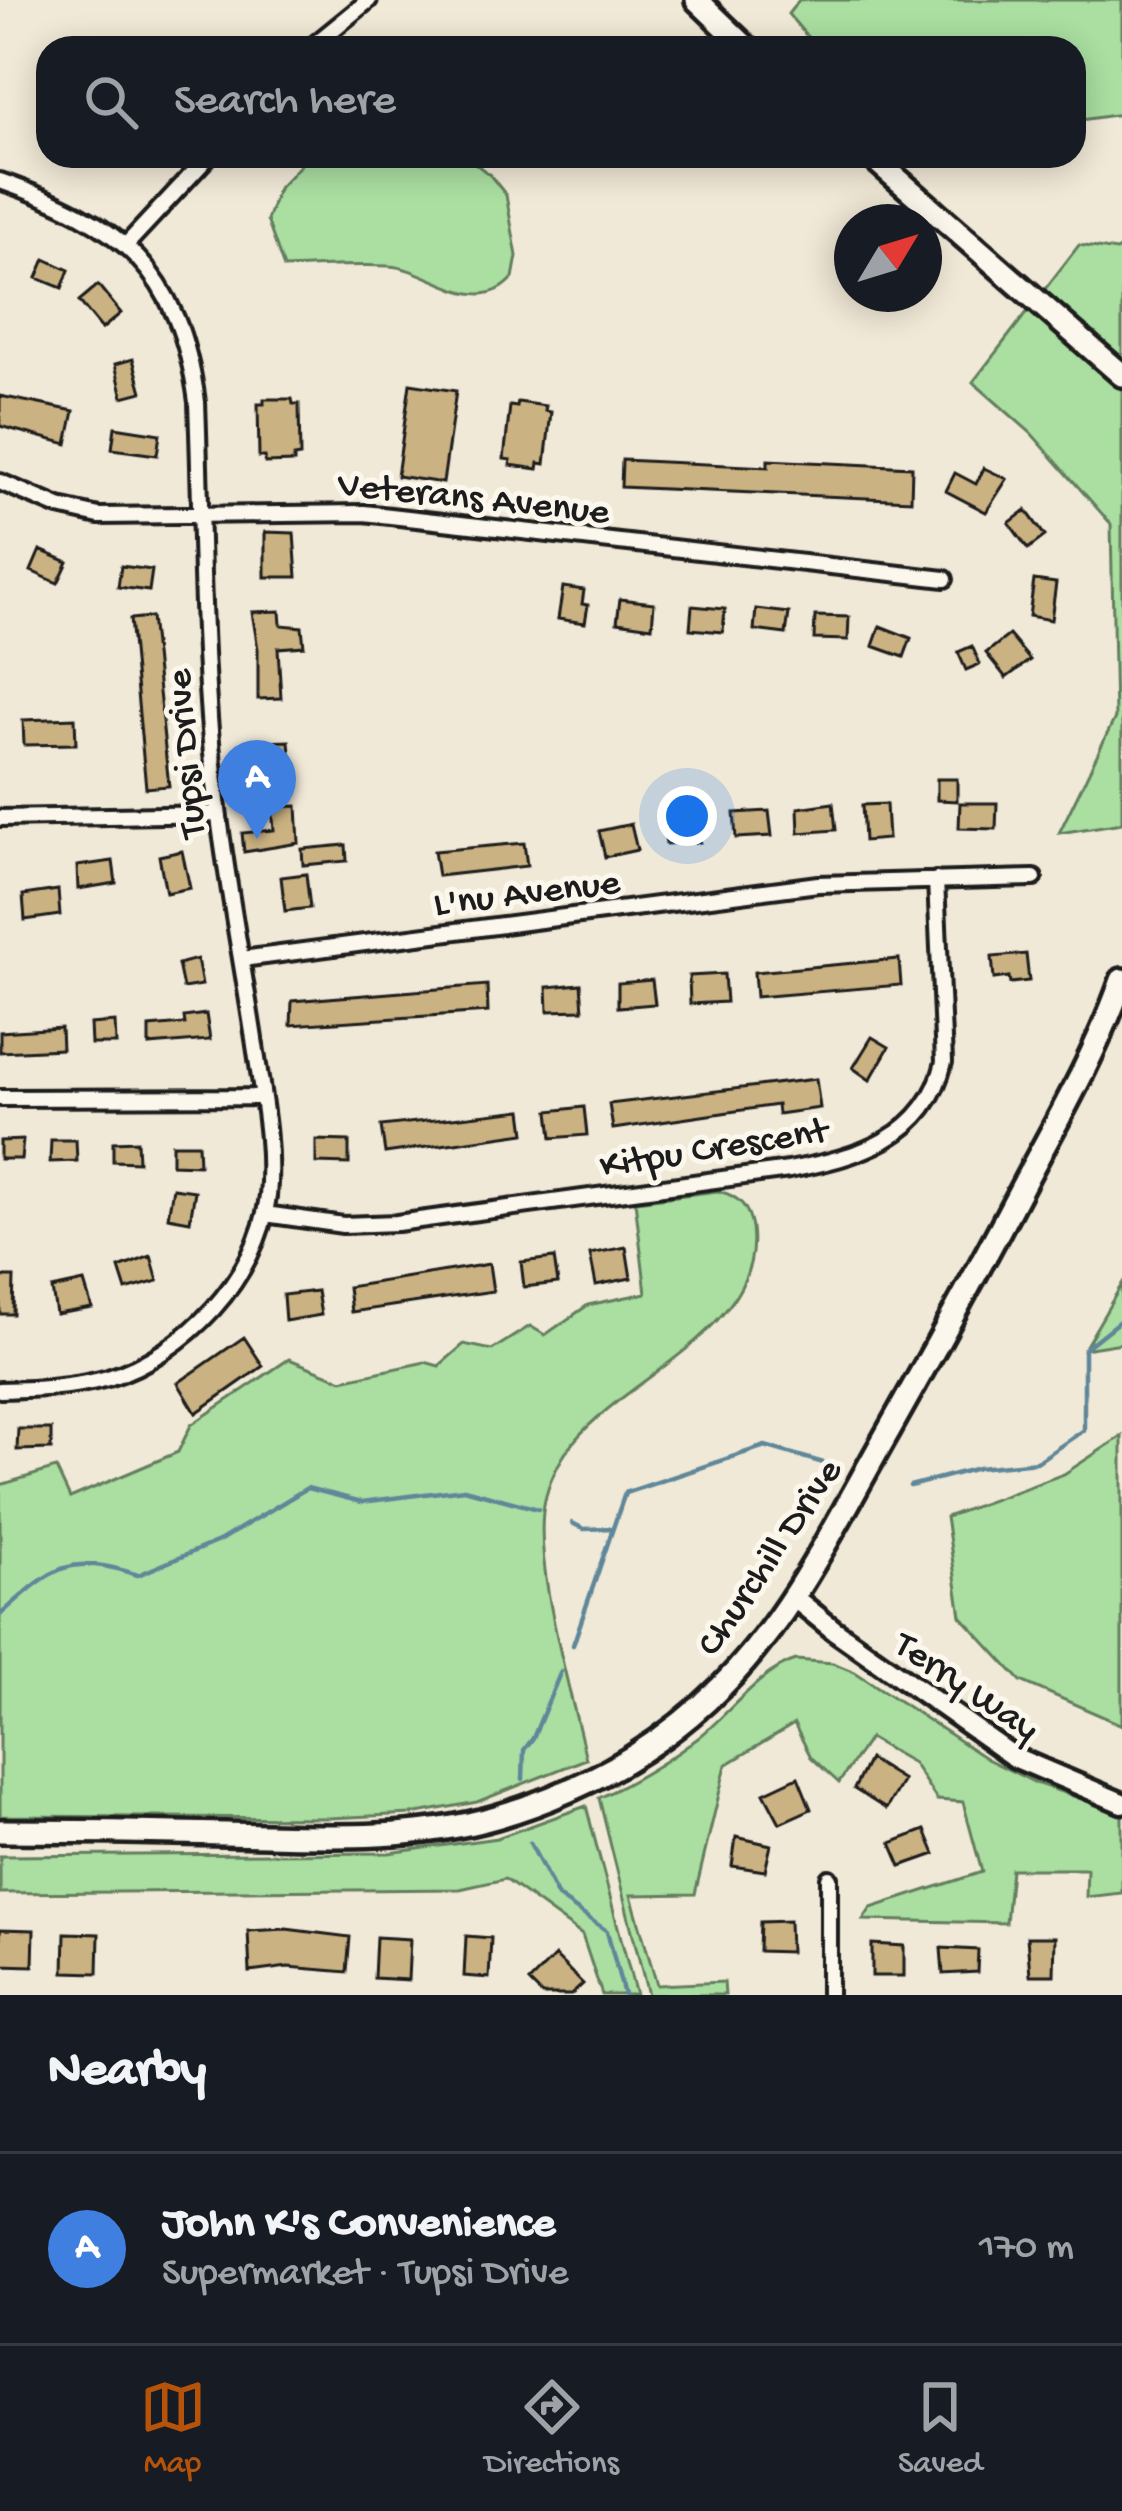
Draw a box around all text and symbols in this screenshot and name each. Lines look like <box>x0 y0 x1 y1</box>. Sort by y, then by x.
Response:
search box <box>36 36 1086 168</box>
icon: search <box>78 69 144 135</box>
text: Search here <box>174 76 396 129</box>
north arrow <box>834 204 942 312</box>
street label: Veterans Avenue <box>334 464 612 538</box>
street label: Tupsi Drive <box>159 666 219 842</box>
pin: A <box>218 740 296 839</box>
your location <box>657 786 717 846</box>
street label: L'nu Avenue <box>431 862 624 930</box>
street label: Kitpu Crescent <box>597 1110 834 1192</box>
street label: Churchill Drive <box>689 1451 855 1666</box>
street label: Terry Way <box>882 1622 1046 1754</box>
text: Nearby <box>48 2043 206 2103</box>
text: John K's Convenience <box>162 2199 555 2252</box>
text: A <box>75 2226 99 2272</box>
text: 170 m <box>979 2226 1074 2272</box>
text: Supermarket · Tupsi Drive <box>162 2252 568 2298</box>
tab: Map <box>140 2374 206 2484</box>
tab: Directions <box>485 2374 619 2484</box>
tab: Saved <box>898 2374 982 2484</box>

